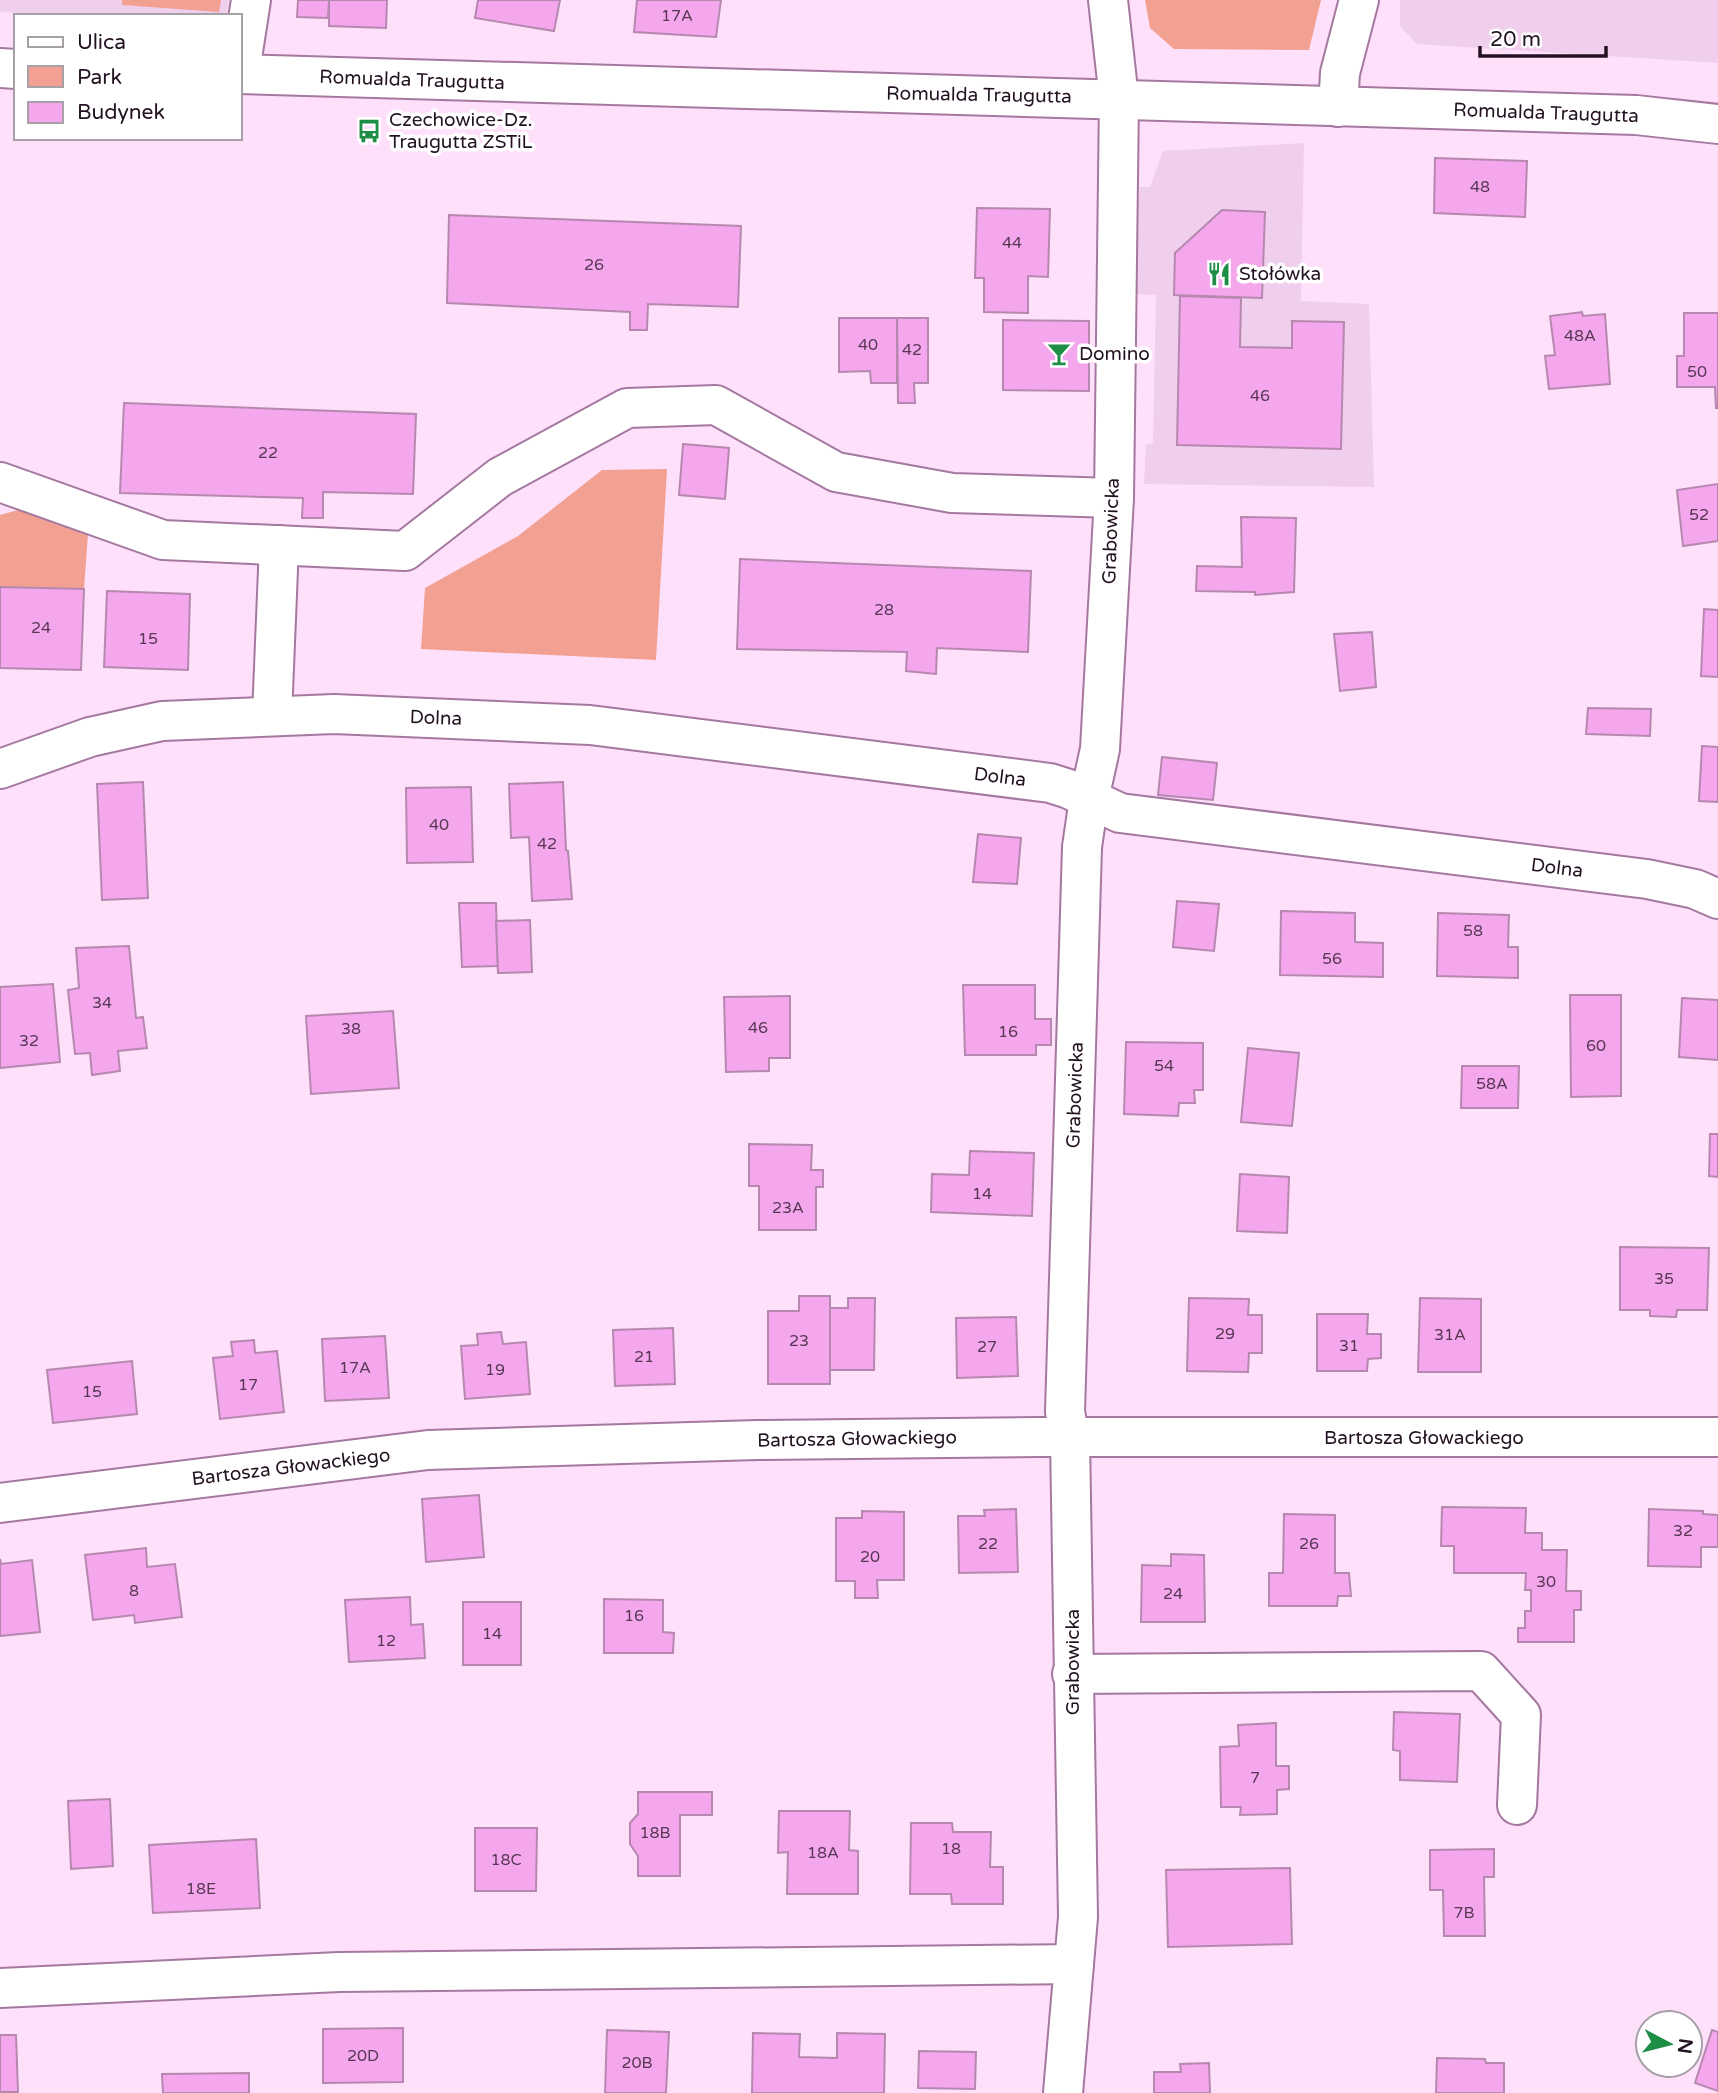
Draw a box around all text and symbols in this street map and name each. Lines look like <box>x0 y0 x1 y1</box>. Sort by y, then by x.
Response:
house number: 17A <box>661 6 693 26</box>
legend <box>14 14 242 140</box>
scale bar <box>1480 14 1606 58</box>
text: 20 m <box>1490 27 1541 52</box>
text: Ulica <box>77 30 126 55</box>
text: Park <box>77 65 122 90</box>
street label: Romualda Traugutta <box>319 66 505 94</box>
street label: Romualda Traugutta <box>886 82 1072 108</box>
street label: Romualda Traugutta <box>1453 99 1639 127</box>
text: Budynek <box>77 100 165 125</box>
place label: Czechowice-Dz. Traugutta ZSTiL <box>389 109 533 153</box>
bus stop icon: Czechowice-Dz. Traugutta ZSTiL <box>355 117 383 145</box>
house number: 48 <box>1470 177 1490 197</box>
house number: 44 <box>1002 233 1022 253</box>
house number: 26 <box>584 255 604 275</box>
restaurant icon: Stołówka <box>1205 260 1233 288</box>
place label: Stołówka <box>1239 263 1321 285</box>
house number: 48A <box>1564 326 1596 346</box>
house number: 40 <box>858 335 878 355</box>
house number: 42 <box>902 340 922 360</box>
bar icon: Domino <box>1045 340 1073 368</box>
place label: Domino <box>1079 343 1150 365</box>
house number: 50 <box>1687 362 1707 382</box>
house number: 46 <box>1250 386 1270 406</box>
house number: 22 <box>258 443 278 463</box>
street label: Grabowicka <box>1098 477 1124 585</box>
house number: 52 <box>1689 505 1709 525</box>
house number: 28 <box>874 600 894 620</box>
house number: 24 <box>31 618 51 638</box>
house number: 15 <box>138 629 158 649</box>
street label: Dolna <box>409 706 463 730</box>
street label: Dolna <box>973 763 1027 791</box>
house number: 40 <box>429 815 449 835</box>
house number: 42 <box>537 834 557 854</box>
street label: Dolna <box>1530 854 1584 882</box>
house number: 58 <box>1463 921 1483 941</box>
house number: 56 <box>1322 949 1342 969</box>
house number: 34 <box>92 993 112 1013</box>
house number: 46 <box>748 1018 768 1038</box>
house number: 38 <box>341 1019 361 1039</box>
house number: 16 <box>998 1022 1018 1042</box>
house number: 32 <box>19 1031 39 1051</box>
house number: 60 <box>1586 1036 1606 1056</box>
street label: Grabowicka <box>1062 1041 1088 1149</box>
house number: 54 <box>1154 1056 1174 1076</box>
house number: 58A <box>1476 1074 1508 1094</box>
house number: 14 <box>972 1184 992 1204</box>
house number: 23A <box>772 1198 804 1218</box>
house number: 35 <box>1654 1269 1674 1289</box>
house number: 29 <box>1215 1324 1235 1344</box>
house number: 31A <box>1434 1325 1466 1345</box>
house number: 23 <box>789 1331 809 1351</box>
house number: 31 <box>1339 1336 1359 1356</box>
house number: 27 <box>977 1337 997 1357</box>
house number: 21 <box>634 1347 654 1367</box>
house number: 17A <box>339 1358 371 1378</box>
house number: 19 <box>485 1360 505 1380</box>
house number: 17 <box>238 1375 258 1395</box>
house number: 15 <box>82 1382 102 1402</box>
street label: Bartosza Głowackiego <box>757 1426 957 1452</box>
street label: Bartosza Głowackiego <box>1324 1427 1524 1449</box>
street label: Bartosza Głowackiego <box>190 1444 392 1490</box>
house number: 32 <box>1673 1521 1693 1541</box>
house number: 22 <box>978 1534 998 1554</box>
house number: 26 <box>1299 1534 1319 1554</box>
house number: 20 <box>860 1547 880 1567</box>
house number: 30 <box>1536 1572 1556 1592</box>
house number: 8 <box>129 1581 139 1601</box>
house number: 24 <box>1163 1584 1183 1604</box>
house number: 16 <box>624 1606 644 1626</box>
street label: Grabowicka <box>1062 1609 1084 1715</box>
house number: 14 <box>482 1624 502 1644</box>
house number: 12 <box>376 1631 396 1651</box>
house number: 7 <box>1250 1768 1260 1788</box>
house number: 18B <box>639 1823 671 1843</box>
house number: 18 <box>941 1839 961 1859</box>
house number: 18A <box>807 1843 839 1863</box>
house number: 18C <box>490 1850 522 1870</box>
house number: 18E <box>186 1879 216 1899</box>
house number: 7B <box>1453 1903 1475 1923</box>
north arrow <box>1634 2009 1704 2079</box>
text: N <box>1673 2037 1697 2055</box>
house number: 20D <box>347 2046 379 2066</box>
house number: 20B <box>621 2053 653 2073</box>

